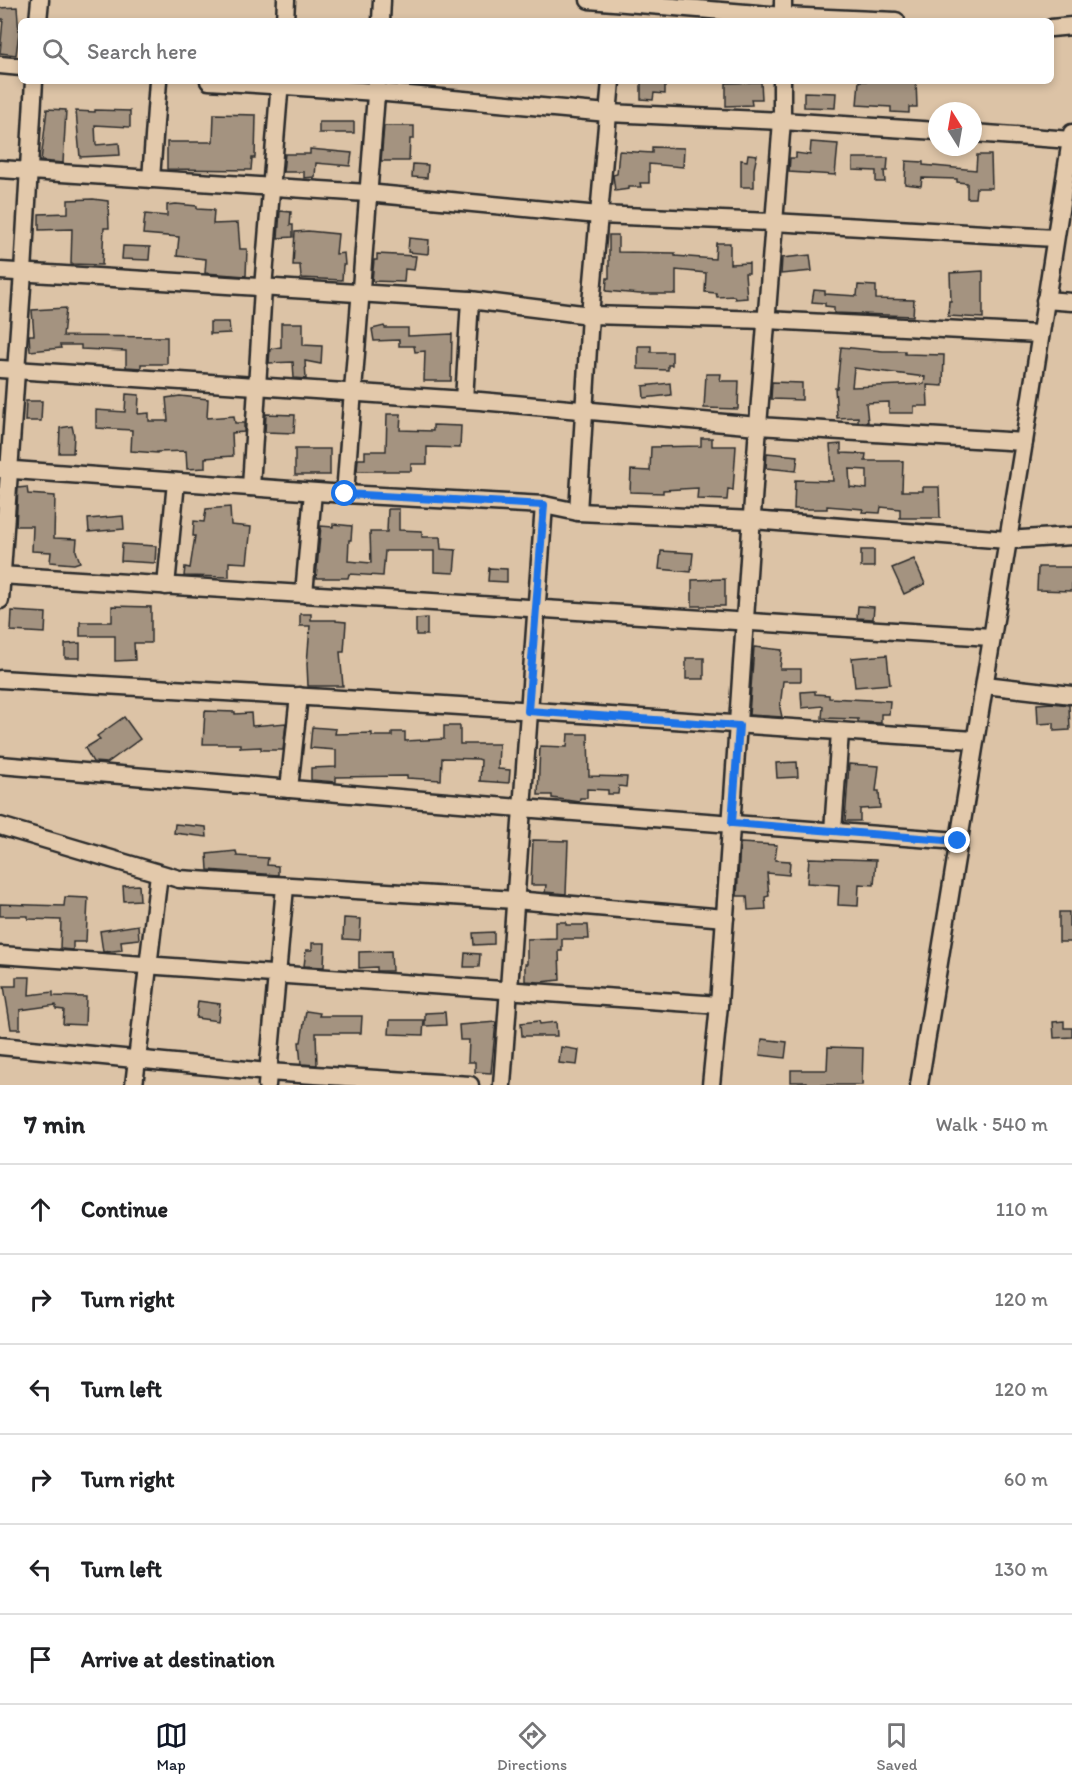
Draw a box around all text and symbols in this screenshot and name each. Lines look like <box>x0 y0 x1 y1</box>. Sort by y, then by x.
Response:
search box <box>18 18 1054 84</box>
icon: search <box>39 35 72 68</box>
text: Search here <box>87 38 197 65</box>
north arrow <box>928 102 982 156</box>
route start <box>331 480 357 506</box>
route end <box>944 827 970 853</box>
text: 7 min <box>24 1108 85 1140</box>
text: Walk · 540 m <box>935 1112 1048 1136</box>
icon: ahead <box>24 1193 57 1226</box>
text: Continue <box>81 1196 168 1223</box>
text: 110 m <box>996 1197 1048 1221</box>
icon: right <box>24 1283 57 1316</box>
text: Turn right <box>81 1286 175 1313</box>
text: 120 m <box>995 1287 1048 1311</box>
icon: left <box>24 1373 57 1406</box>
text: Turn left <box>81 1376 162 1403</box>
text: 120 m <box>995 1377 1048 1401</box>
icon: right <box>24 1463 57 1496</box>
text: Turn right <box>81 1466 175 1493</box>
text: 60 m <box>1004 1467 1048 1491</box>
icon: left <box>24 1553 57 1586</box>
text: Turn left <box>81 1556 162 1583</box>
text: 130 m <box>994 1557 1048 1581</box>
icon: arrive <box>24 1643 57 1676</box>
text: Arrive at destination <box>81 1646 275 1673</box>
tab: Map <box>155 1719 188 1774</box>
tab: Directions <box>497 1719 567 1774</box>
tab: Saved <box>877 1719 917 1774</box>

